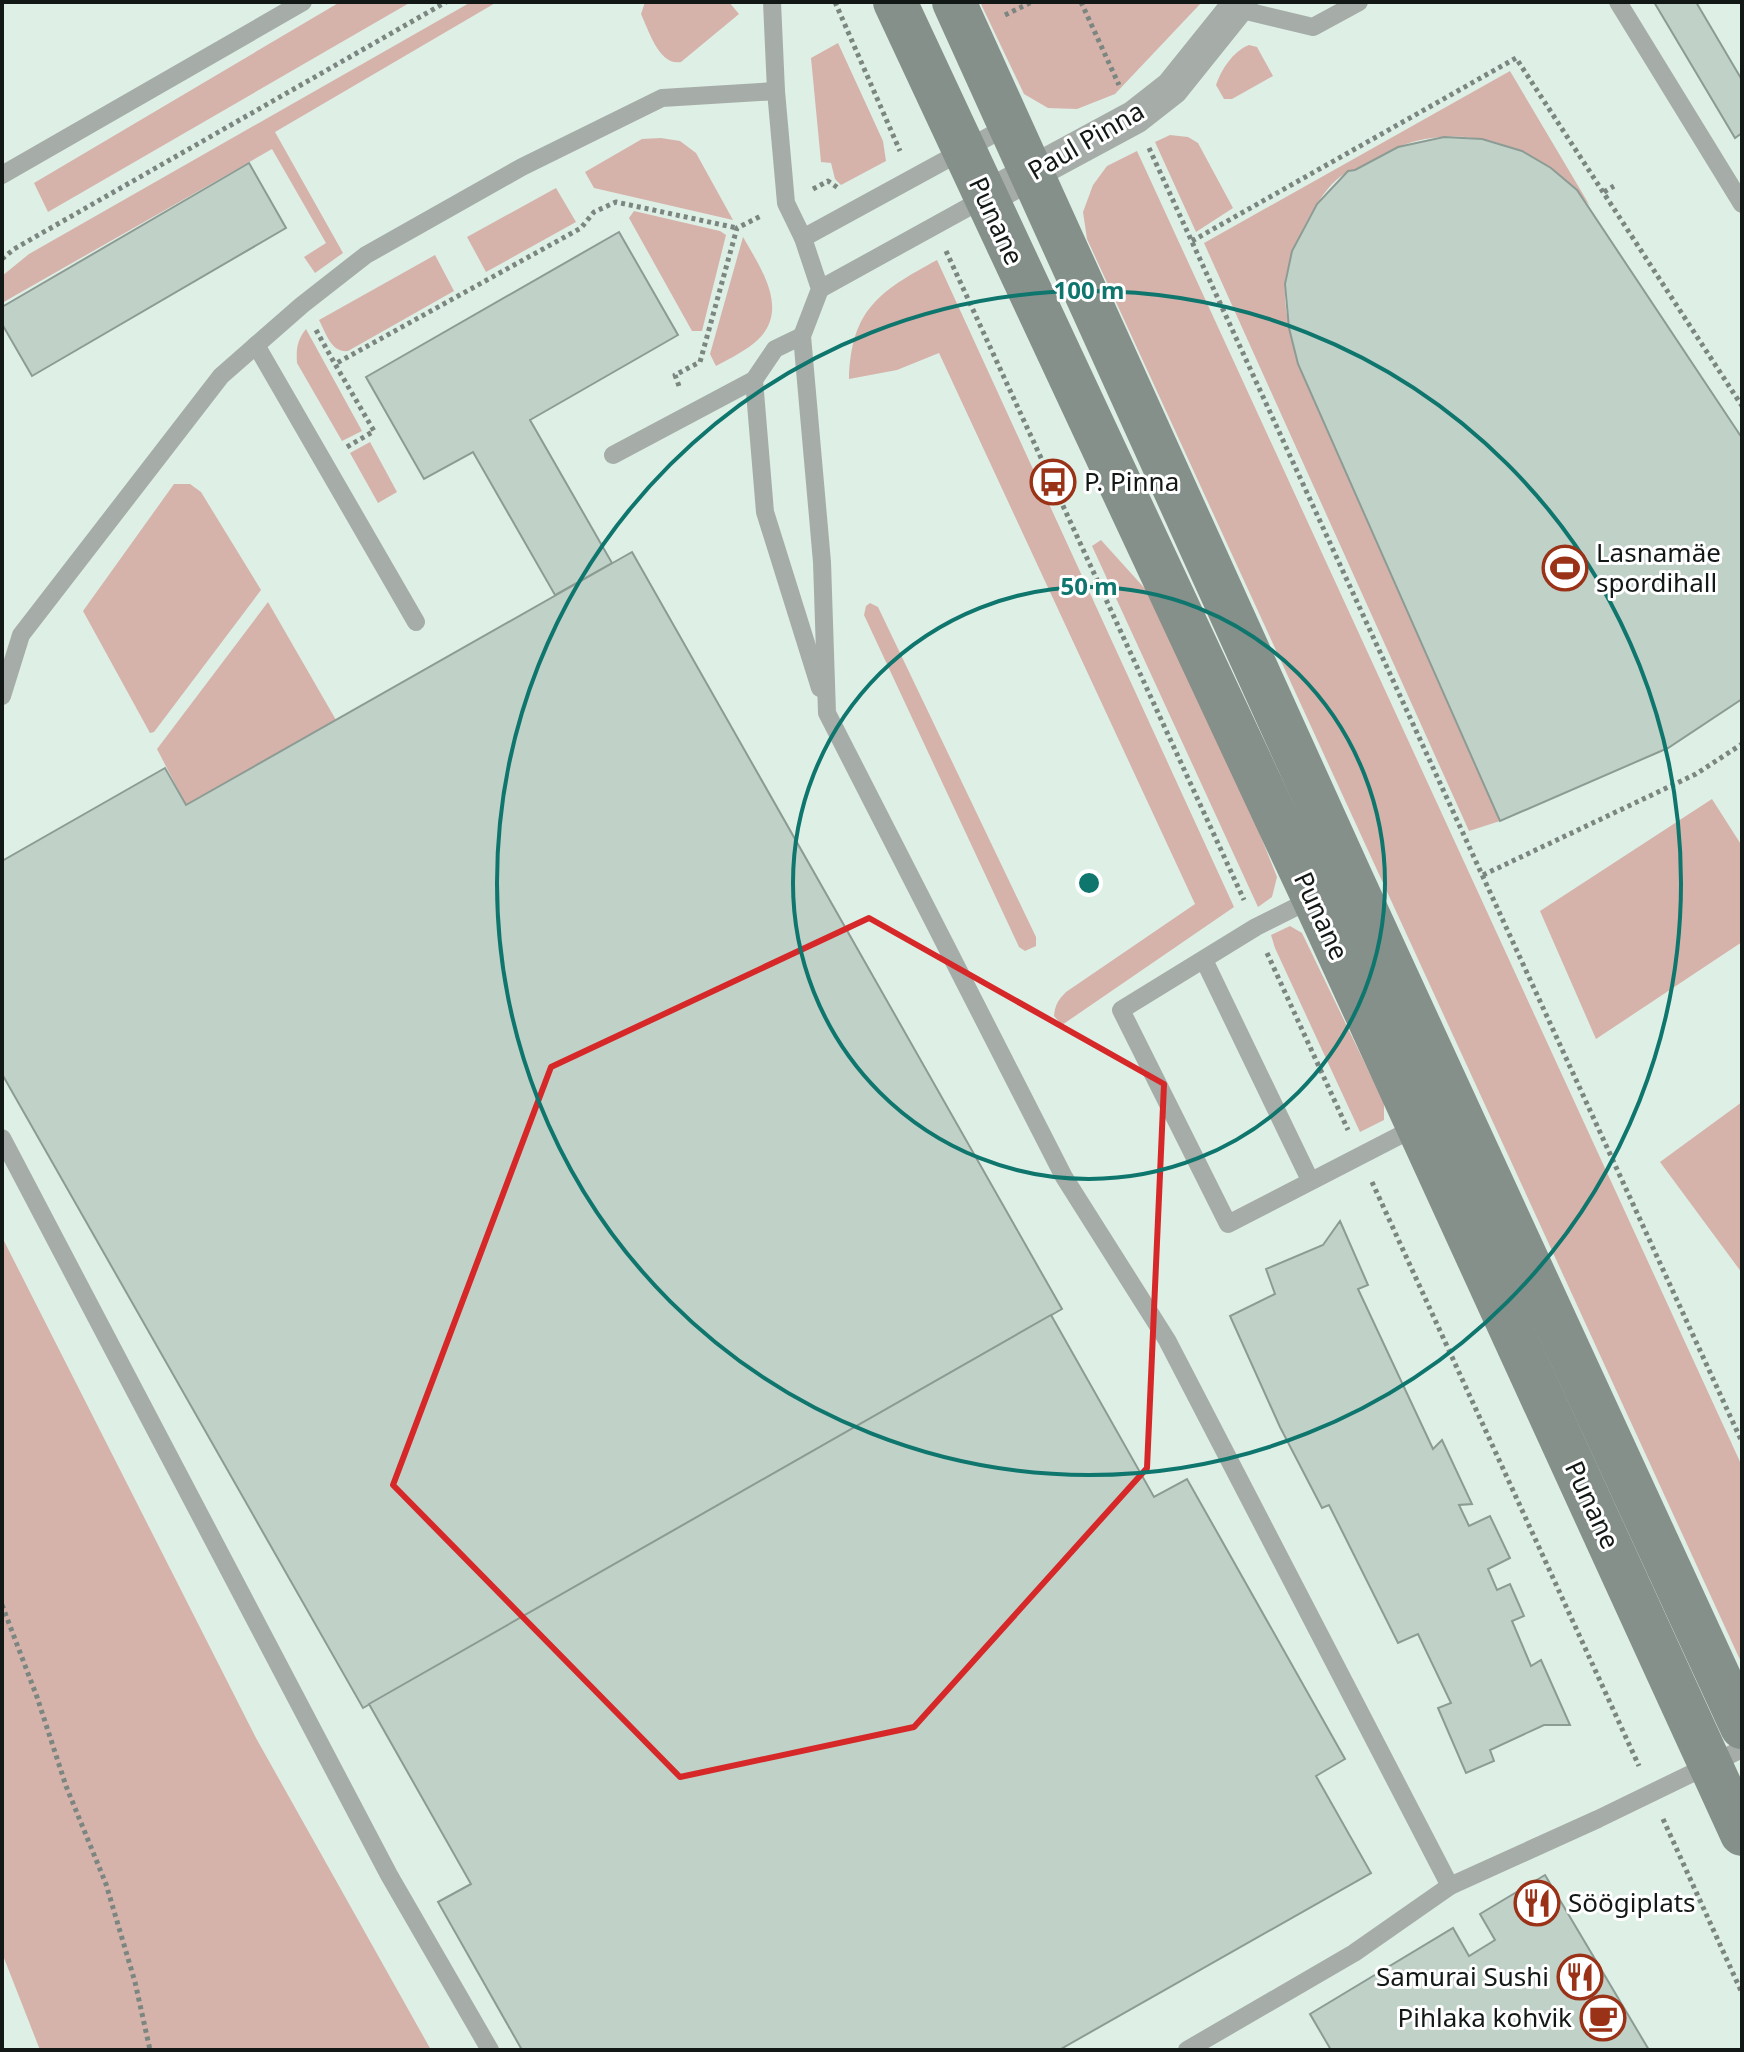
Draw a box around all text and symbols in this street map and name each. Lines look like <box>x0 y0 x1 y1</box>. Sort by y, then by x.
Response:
street label: Paul Pinna <box>1021 92 1150 188</box>
street label: Punane <box>961 171 1033 270</box>
text: 100 m <box>1054 273 1124 306</box>
bus stop icon: P. Pinna <box>1029 458 1077 506</box>
place label: P. Pinna <box>1084 463 1179 499</box>
place label: Lasnamäe spordihall <box>1596 534 1721 600</box>
sports icon: Lasnamäe spordihall <box>1541 544 1589 592</box>
text: 50 m <box>1060 569 1118 602</box>
street label: Punane <box>1286 866 1358 965</box>
centre of rings <box>1075 869 1103 897</box>
street label: Punane <box>1557 1455 1629 1554</box>
restaurant icon: Söögiplats <box>1513 1879 1561 1927</box>
place label: Söögiplats <box>1568 1884 1696 1920</box>
restaurant icon: Samurai Sushi <box>1556 1953 1604 2001</box>
place label: Samurai Sushi <box>1376 1958 1549 1994</box>
cafe icon: Pihlaka kohvik <box>1579 1994 1627 2042</box>
place label: Pihlaka kohvik <box>1397 1999 1572 2035</box>

